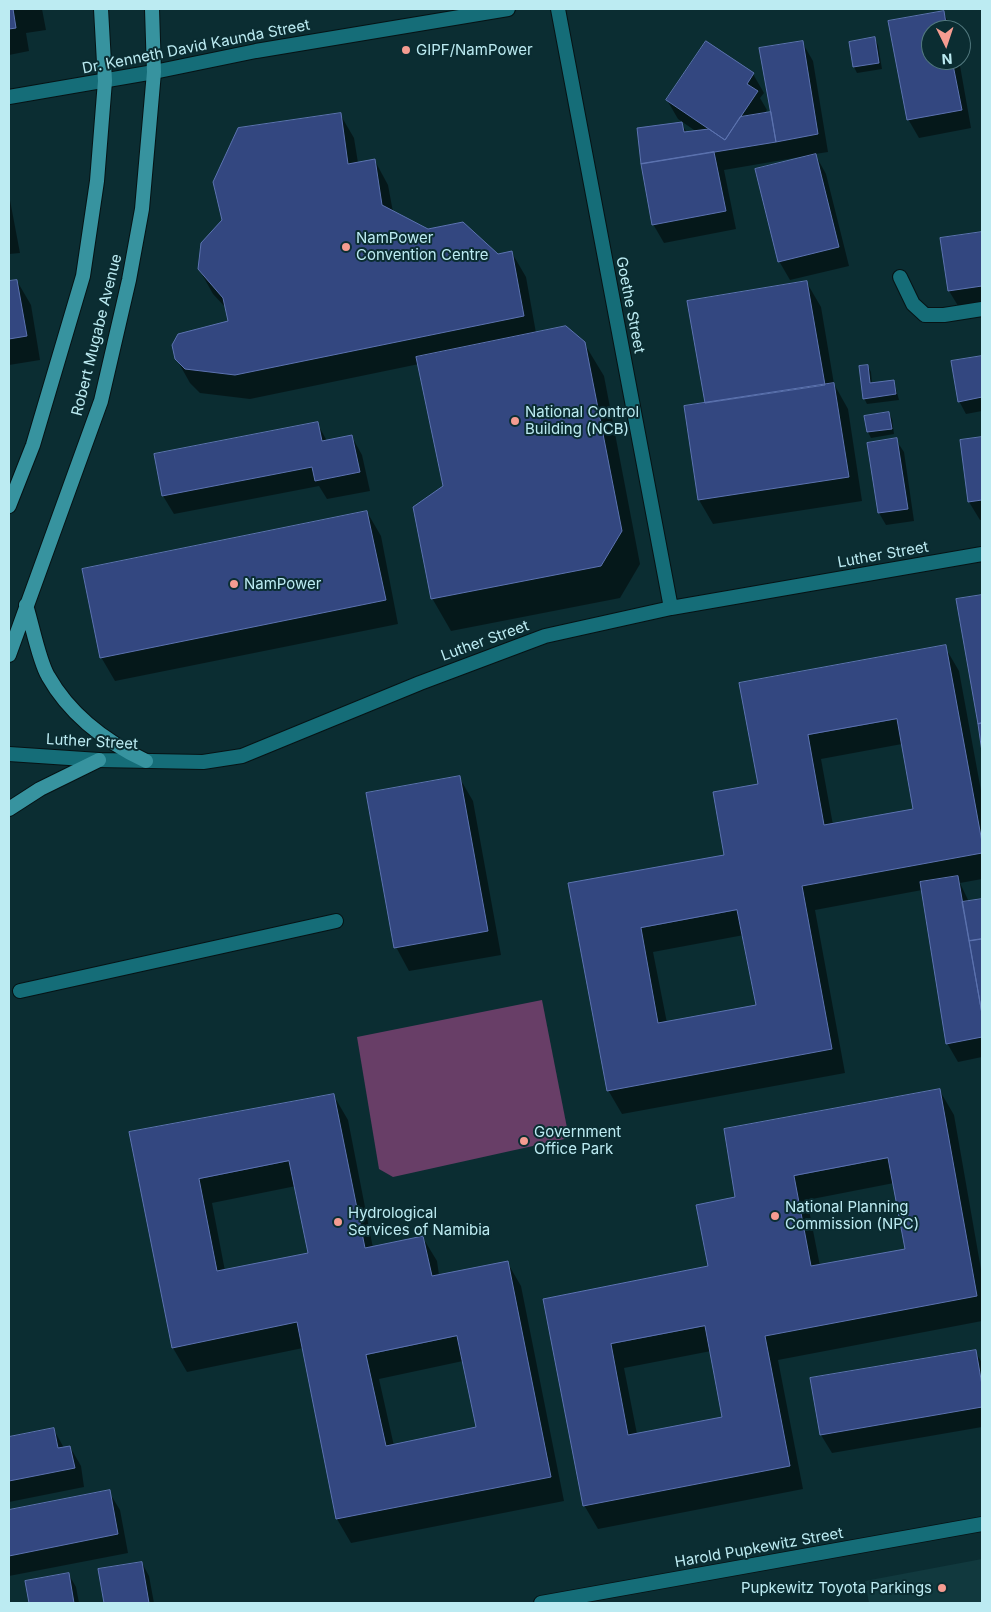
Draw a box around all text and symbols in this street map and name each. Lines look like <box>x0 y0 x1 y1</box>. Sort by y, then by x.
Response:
street label: Dr. Kenneth David Kaunda Street <box>81 16 311 78</box>
north arrow <box>921 20 971 70</box>
place label: GIPF/NamPower <box>416 41 533 59</box>
marker: GIPF/NamPower <box>400 44 412 56</box>
text: N <box>941 51 953 68</box>
place label: NamPower Convention Centre <box>356 229 489 264</box>
marker: NamPower Convention Centre <box>340 241 352 253</box>
street label: Robert Mugabe Avenue <box>68 252 126 418</box>
street label: Goethe Street <box>612 255 648 355</box>
place label: National Control Building (NCB) <box>525 403 639 438</box>
marker: National Control Building (NCB) <box>509 415 521 427</box>
street label: Luther Street <box>836 538 930 572</box>
place label: NamPower <box>244 575 321 593</box>
marker: NamPower <box>228 578 240 590</box>
street label: Luther Street <box>439 617 531 665</box>
street label: Luther Street <box>46 731 138 753</box>
place label: Government Office Park <box>534 1123 621 1158</box>
marker: Government Office Park <box>518 1135 530 1147</box>
place label: National Planning Commission (NPC) <box>785 1198 919 1233</box>
place label: Hydrological Services of Namibia <box>348 1204 490 1239</box>
marker: National Planning Commission (NPC) <box>769 1210 781 1222</box>
marker: Hydrological Services of Namibia <box>332 1216 344 1228</box>
street label: Harold Pupkewitz Street <box>673 1524 845 1572</box>
place label: Pupkewitz Toyota Parkings <box>741 1579 932 1597</box>
marker: Pupkewitz Toyota Parkings <box>936 1582 948 1594</box>

